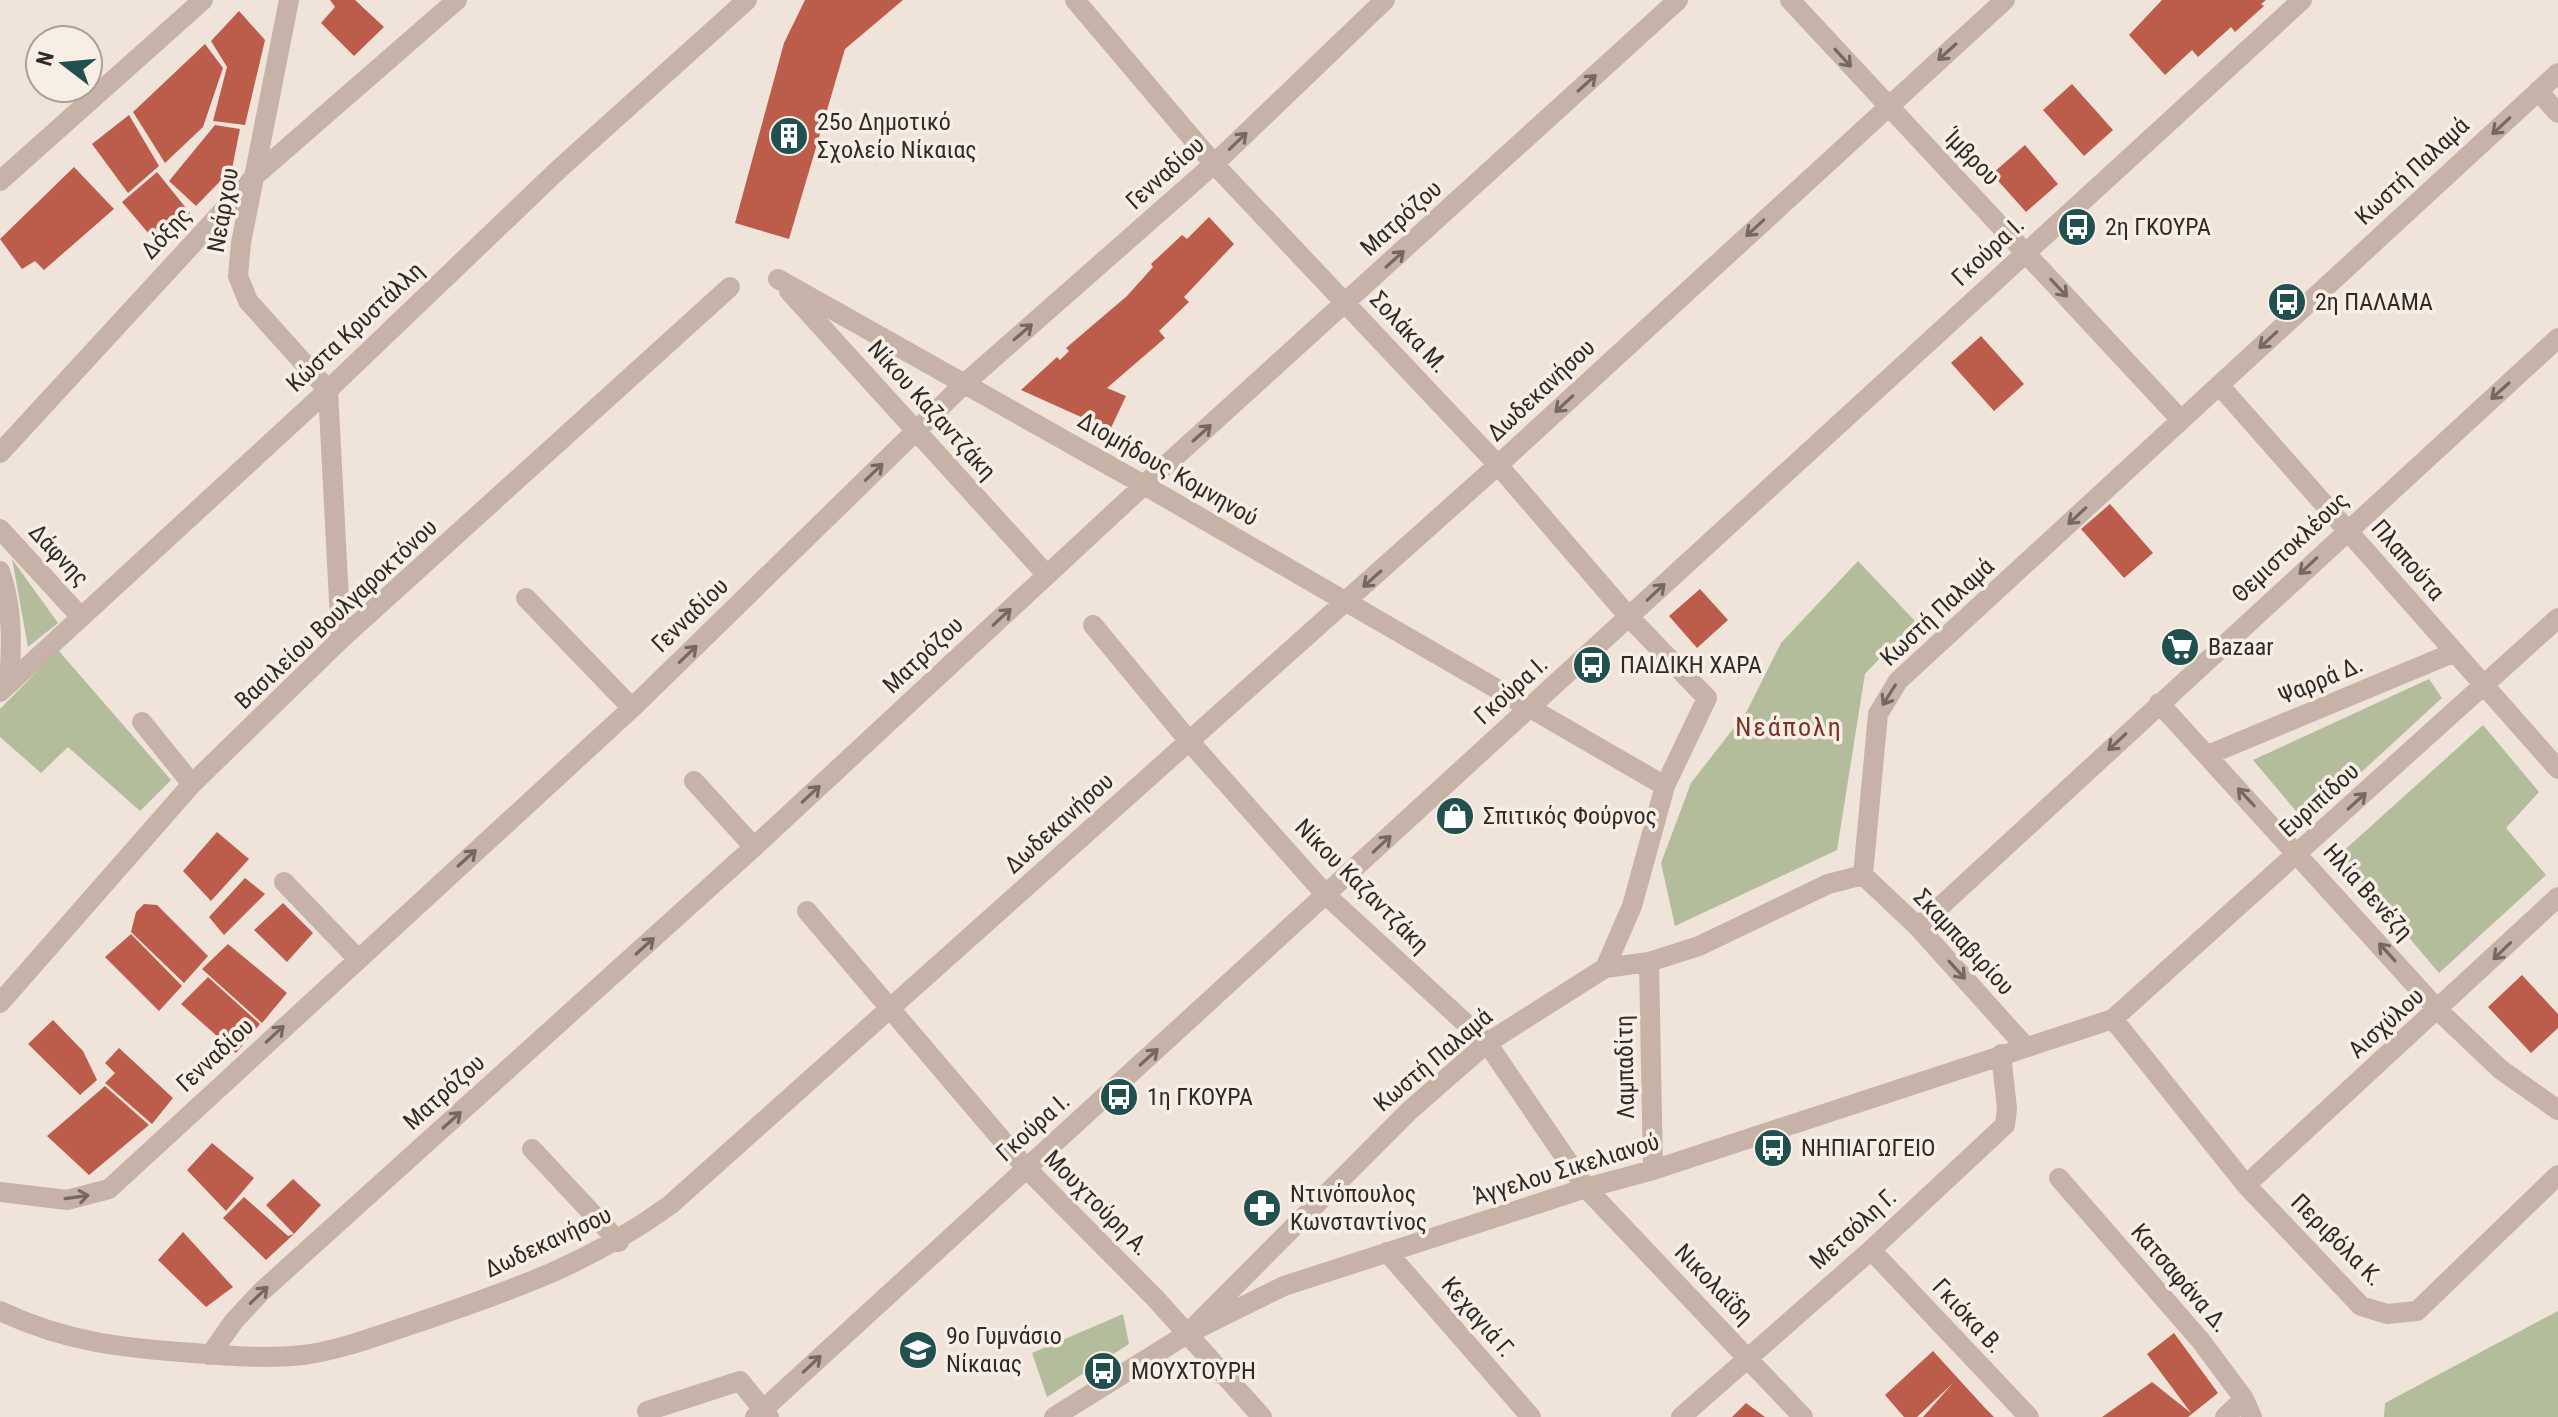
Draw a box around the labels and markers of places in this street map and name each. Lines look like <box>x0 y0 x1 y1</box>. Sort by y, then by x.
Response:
place label: 25o Δημοτικό Σχολείο Νίκαιας <box>817 108 977 164</box>
building icon: 25o Δημοτικό Σχολείο Νίκαιας <box>768 115 810 157</box>
bus stop icon: 2η ΓΚΟΥΡΑ <box>2056 206 2098 248</box>
place label: 2η ΓΚΟΥΡΑ <box>2105 213 2211 241</box>
bus stop icon: 2η ΠΑΛΑΜΑ <box>2266 281 2308 323</box>
place label: 2η ΠΑΛΑΜΑ <box>2315 288 2433 316</box>
supermarket icon: Bazaar <box>2159 626 2201 668</box>
place label: Bazaar <box>2208 633 2273 661</box>
bus stop icon: ΠΑΙΔΙΚΗ ΧΑΡΑ <box>1571 644 1613 686</box>
place label: ΠΑΙΔΙΚΗ ΧΑΡΑ <box>1620 651 1762 679</box>
shop icon: Σπιτικός Φούρνος <box>1434 795 1476 837</box>
place label: Σπιτικός Φούρνος <box>1483 802 1657 830</box>
bus stop icon: 1η ΓΚΟΥΡΑ <box>1098 1076 1140 1118</box>
place label: 1η ΓΚΟΥΡΑ <box>1147 1083 1253 1111</box>
bus stop icon: ΝΗΠΙΑΓΩΓΕΙΟ <box>1752 1127 1794 1169</box>
place label: ΝΗΠΙΑΓΩΓΕΙΟ <box>1801 1134 1935 1162</box>
place label: Ντινόπουλος Κωνσταντίνος <box>1290 1180 1427 1236</box>
pharmacy icon: Ντινόπουλος Κωνσταντίνος <box>1241 1187 1283 1229</box>
place label: 9ο Γυμνάσιο Νίκαιας <box>946 1322 1062 1378</box>
school or university icon: 9ο Γυμνάσιο Νίκαιας <box>897 1329 939 1371</box>
bus stop icon: ΜΟΥΧΤΟΥΡΗ <box>1082 1350 1124 1392</box>
place label: ΜΟΥΧΤΟΥΡΗ <box>1131 1357 1256 1385</box>

